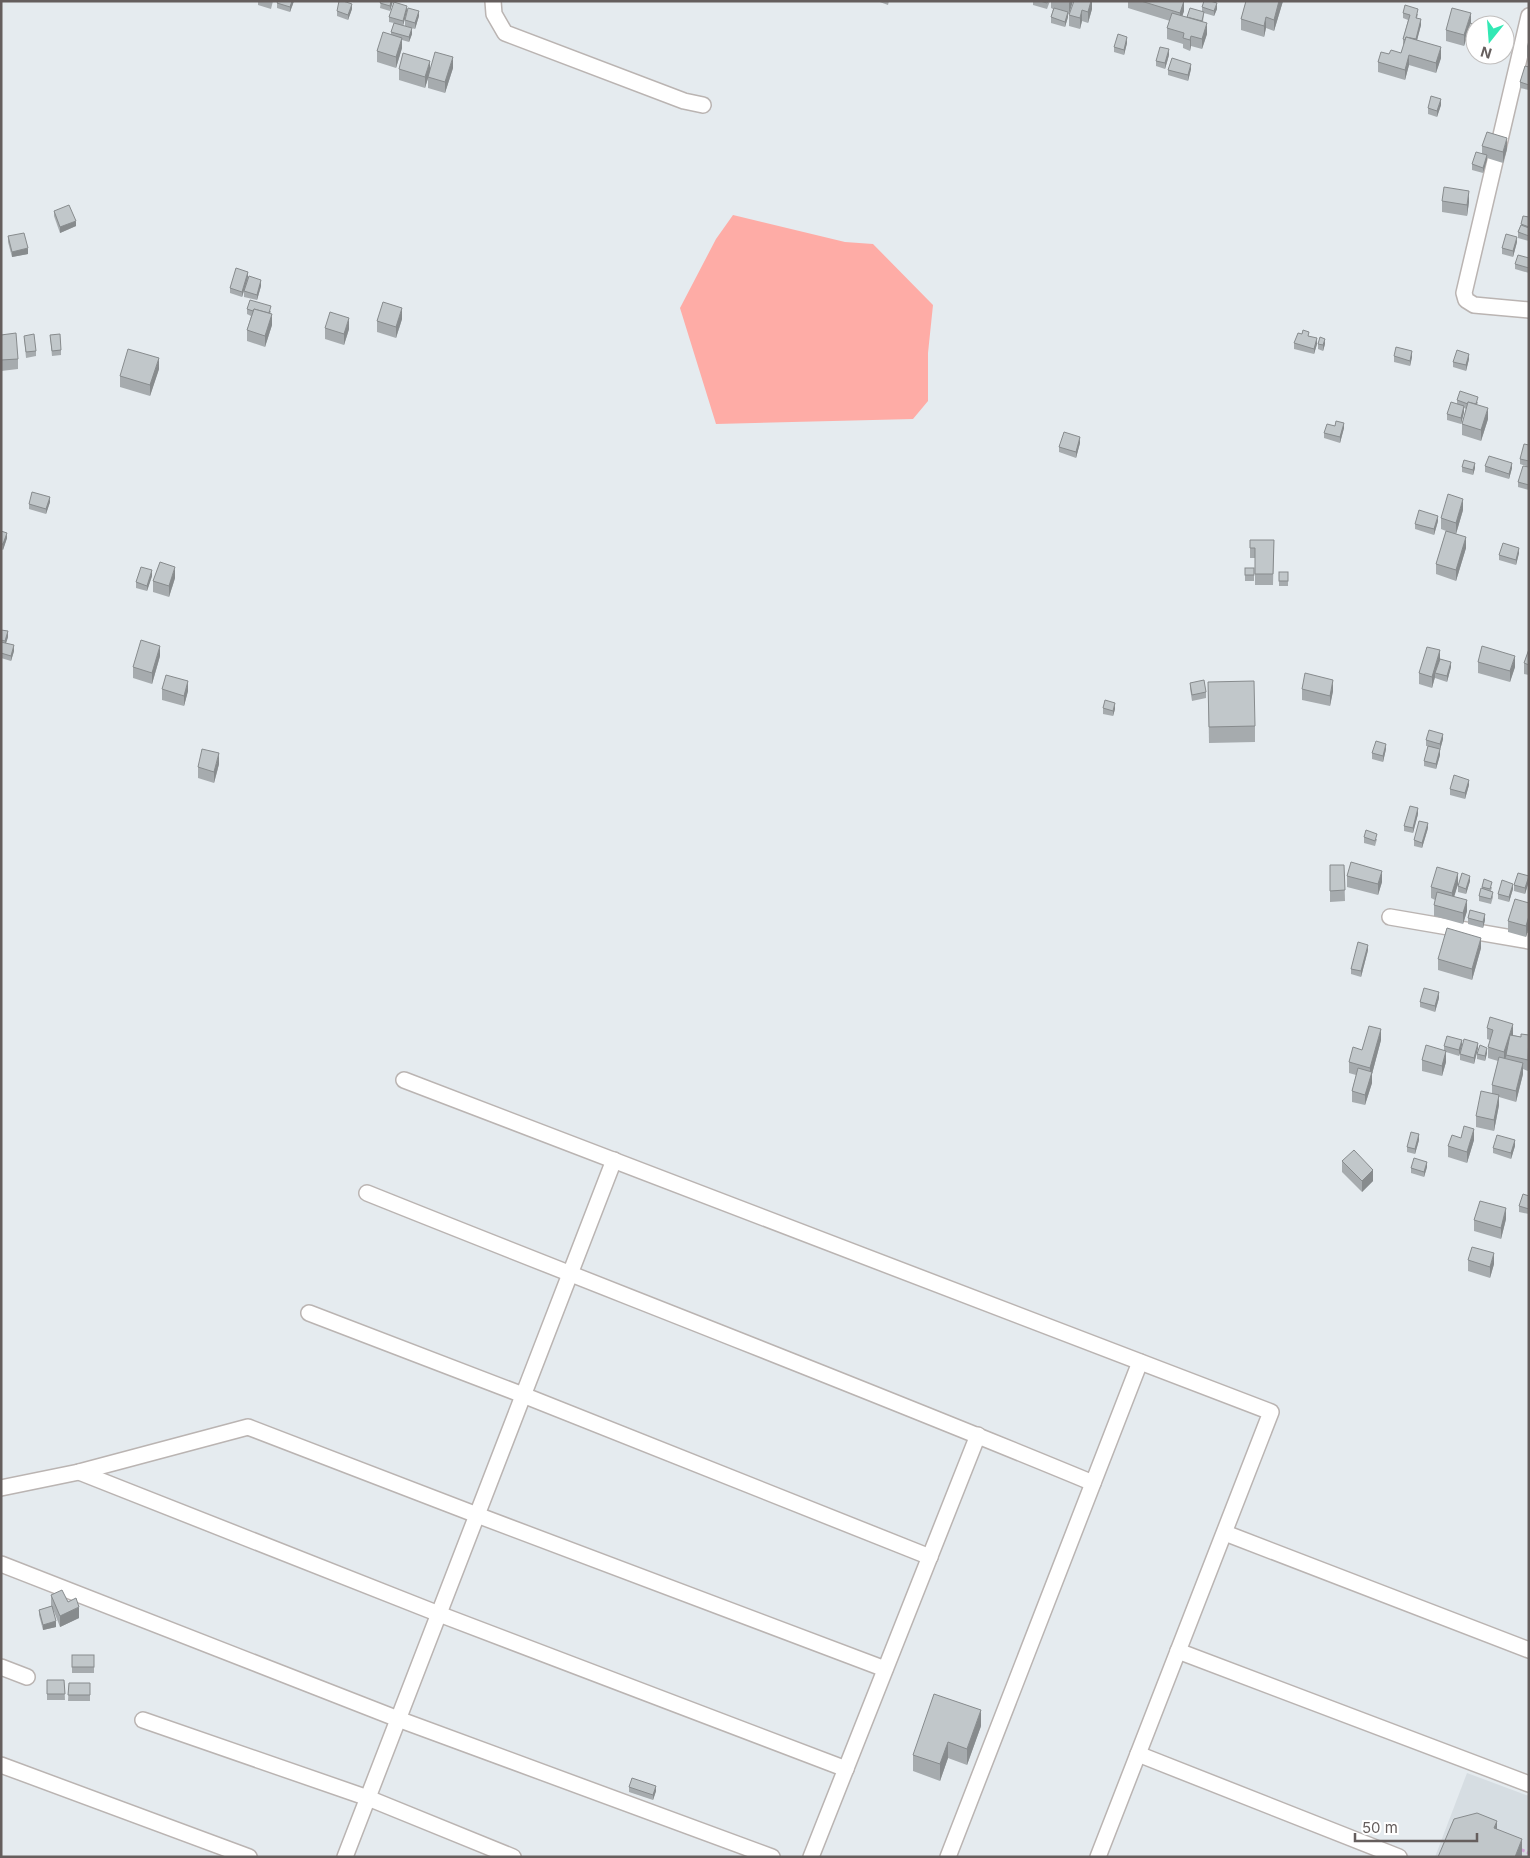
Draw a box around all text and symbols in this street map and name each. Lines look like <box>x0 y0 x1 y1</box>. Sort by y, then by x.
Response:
north arrow <box>1465 15 1515 65</box>
text: N <box>1478 43 1494 63</box>
scale bar <box>1355 1810 1478 1842</box>
text: 50 m <box>1362 1818 1398 1837</box>

